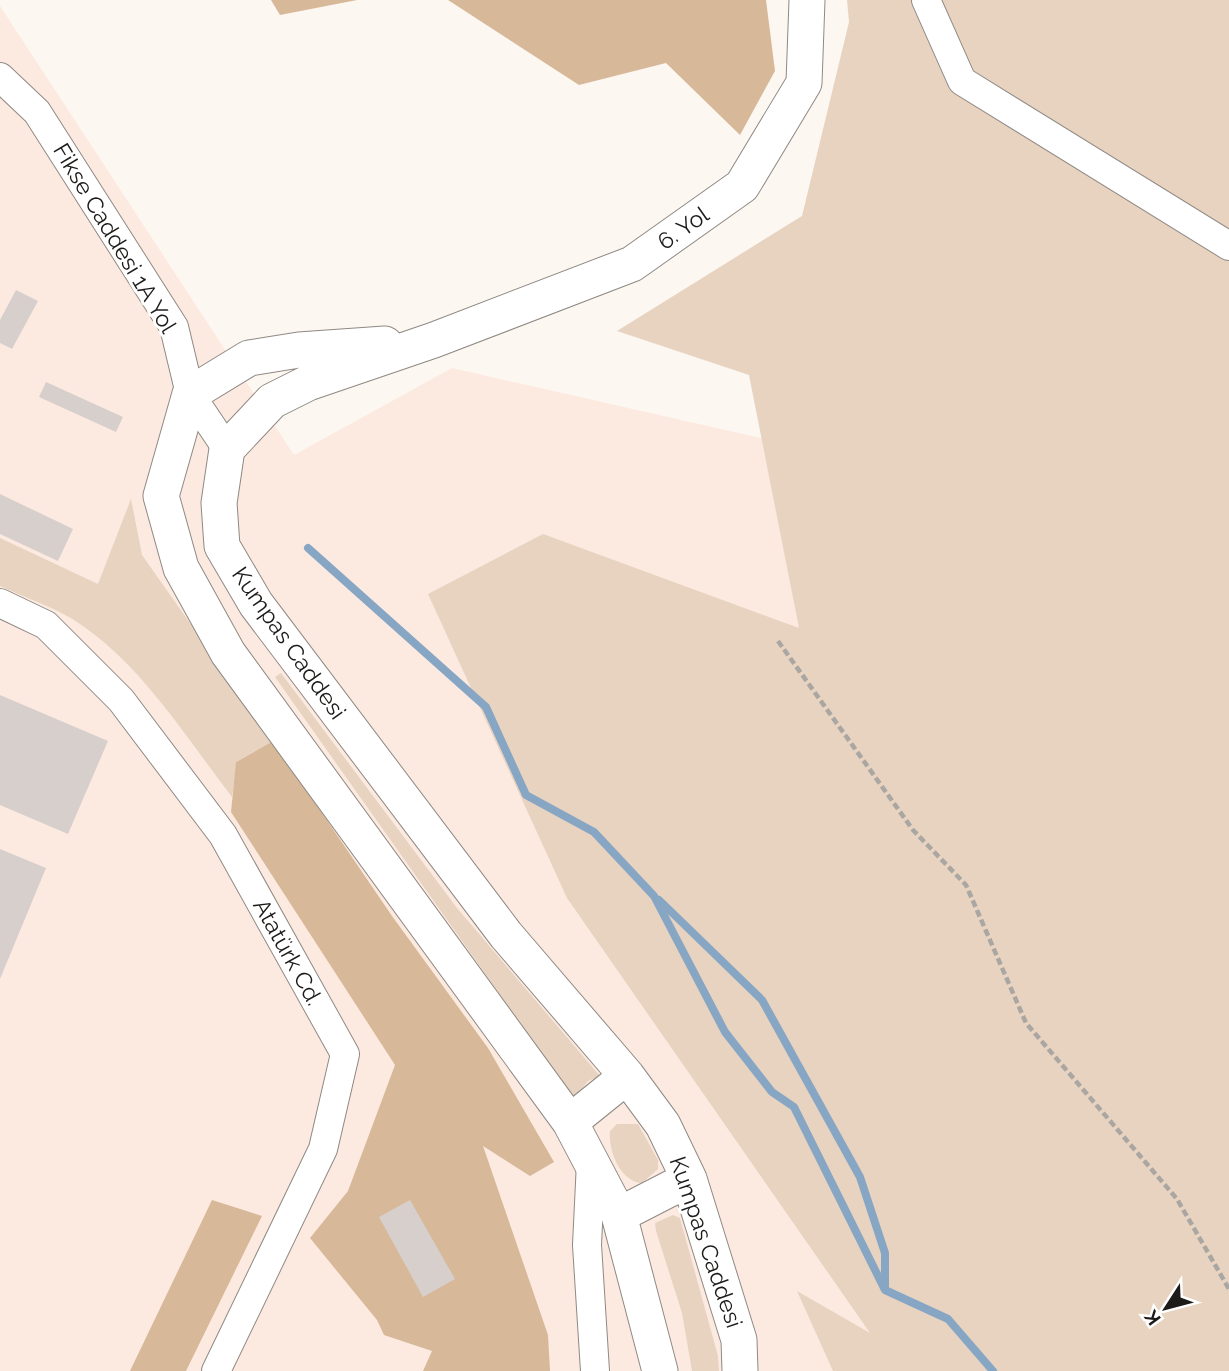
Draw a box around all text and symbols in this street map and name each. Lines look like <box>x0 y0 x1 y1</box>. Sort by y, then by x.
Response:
street label: Fikse Caddesi 1A Yol <box>48 138 183 338</box>
street label: 6. Yol <box>652 200 714 255</box>
street label: Kumpas Caddesi <box>227 561 352 724</box>
street label: Atatürk Cd. <box>248 894 329 1010</box>
street label: Kumpas Caddesi <box>664 1153 748 1331</box>
north arrow <box>1131 1273 1201 1343</box>
text: K <box>1139 1306 1165 1330</box>

